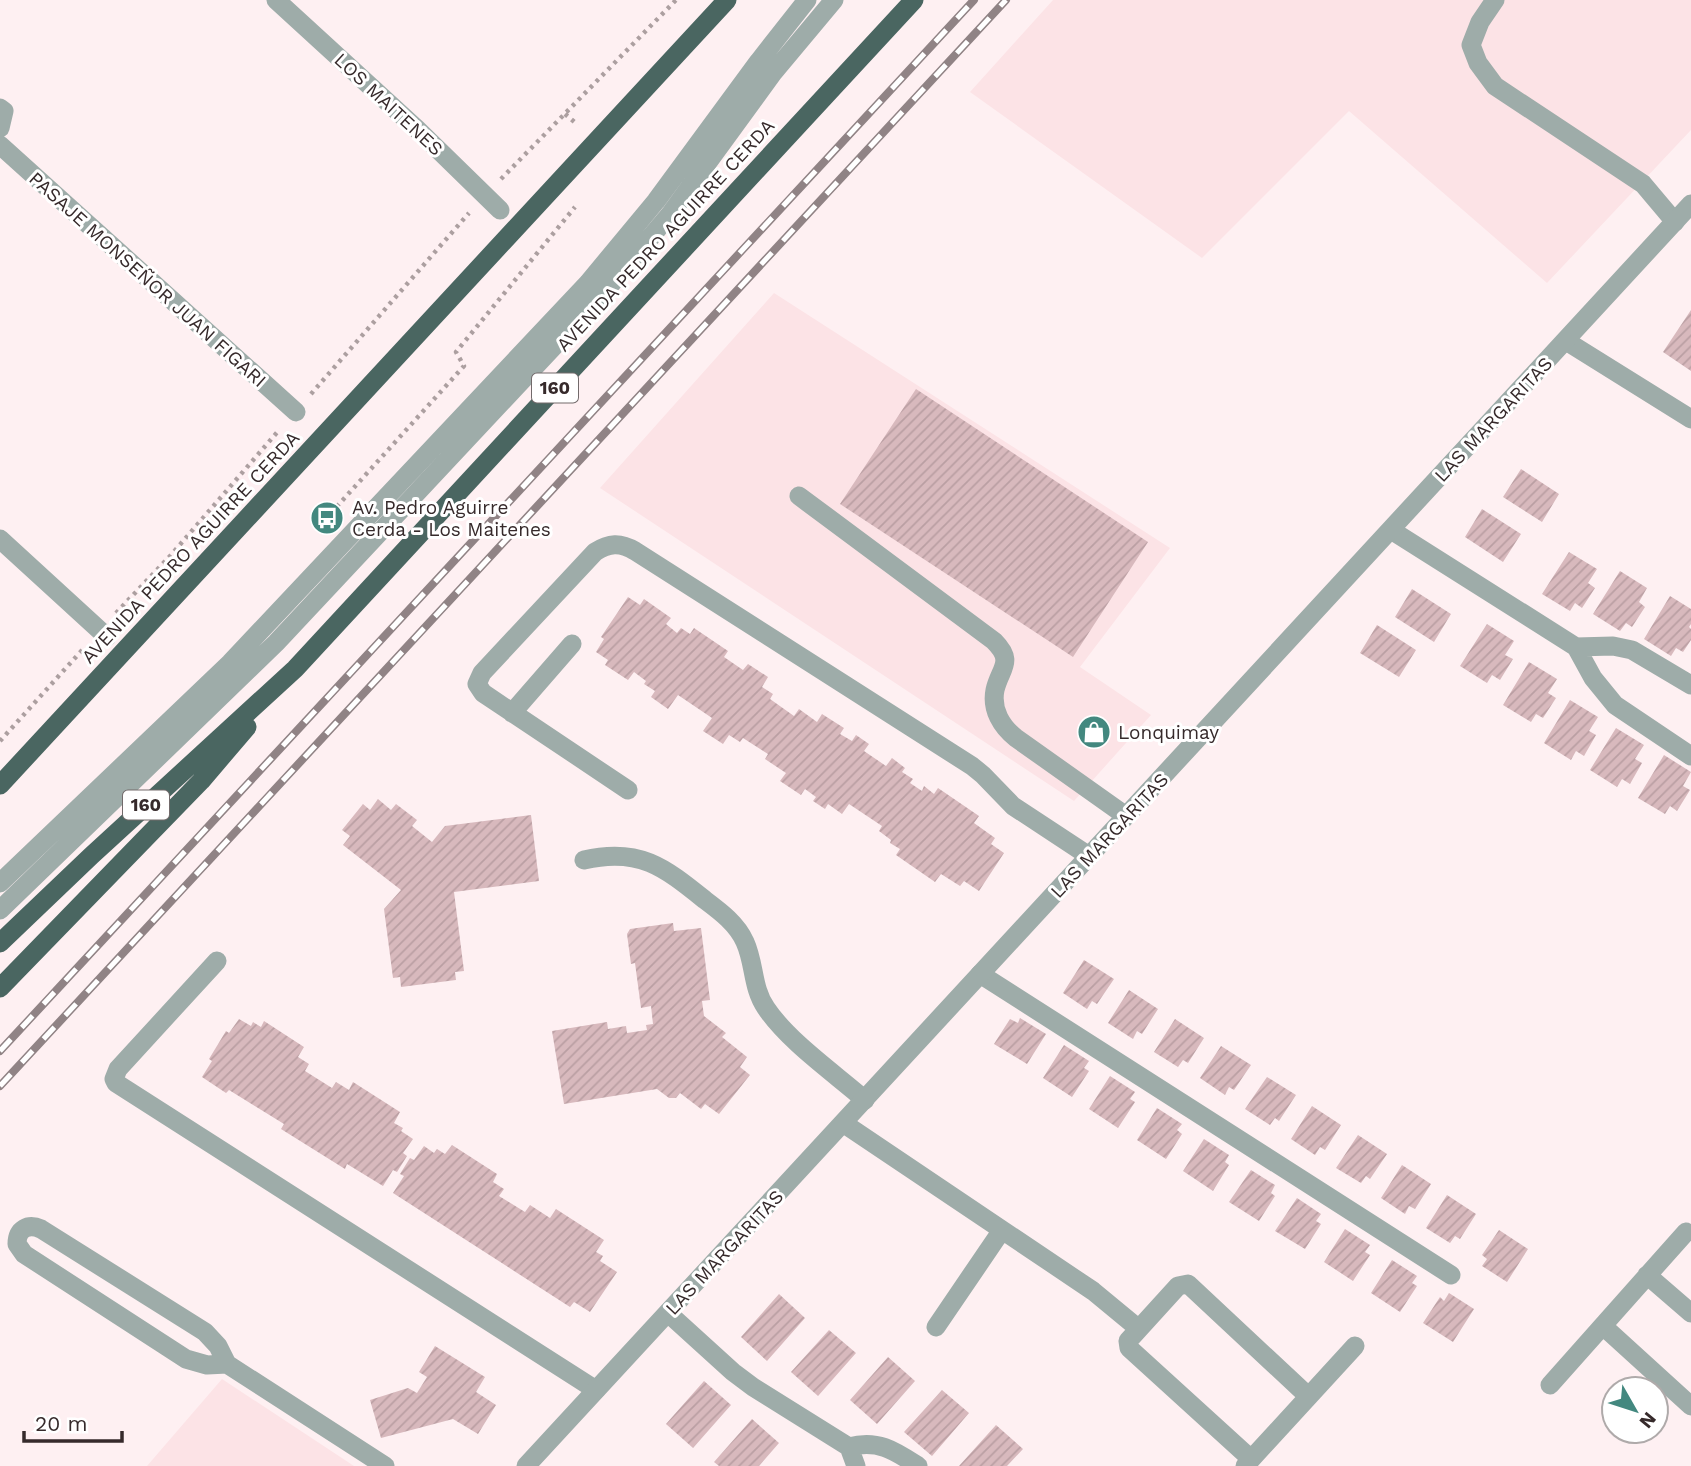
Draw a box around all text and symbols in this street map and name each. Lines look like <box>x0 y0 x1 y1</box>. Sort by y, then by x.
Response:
street label: LOS MAITENES <box>330 48 448 161</box>
street label: AVENIDA PEDRO AGUIRRE CERDA <box>552 114 780 356</box>
street label: PASAJE MONSEÑOR JUAN FIGARI <box>24 167 271 392</box>
street label: LAS MARGARITAS <box>1430 352 1557 487</box>
road number: 160 <box>532 374 578 402</box>
street label: AVENIDA PEDRO AGUIRRE CERDA <box>77 426 305 668</box>
place label: Av. Pedro Aguirre Cerda - Los Maitenes <box>352 496 551 541</box>
bus stop icon: Av. Pedro Aguirre Cerda - Los Maitenes <box>308 499 346 537</box>
shop icon: Lonquimay <box>1075 713 1113 751</box>
place label: Lonquimay <box>1118 721 1219 744</box>
street label: LAS MARGARITAS <box>1046 768 1173 903</box>
road number: 160 <box>123 790 169 820</box>
street label: LAS MARGARITAS <box>661 1185 788 1320</box>
north arrow <box>1600 1375 1670 1445</box>
scale bar <box>24 1400 122 1444</box>
text: N <box>1634 1408 1661 1433</box>
text: 20 m <box>35 1411 87 1436</box>

